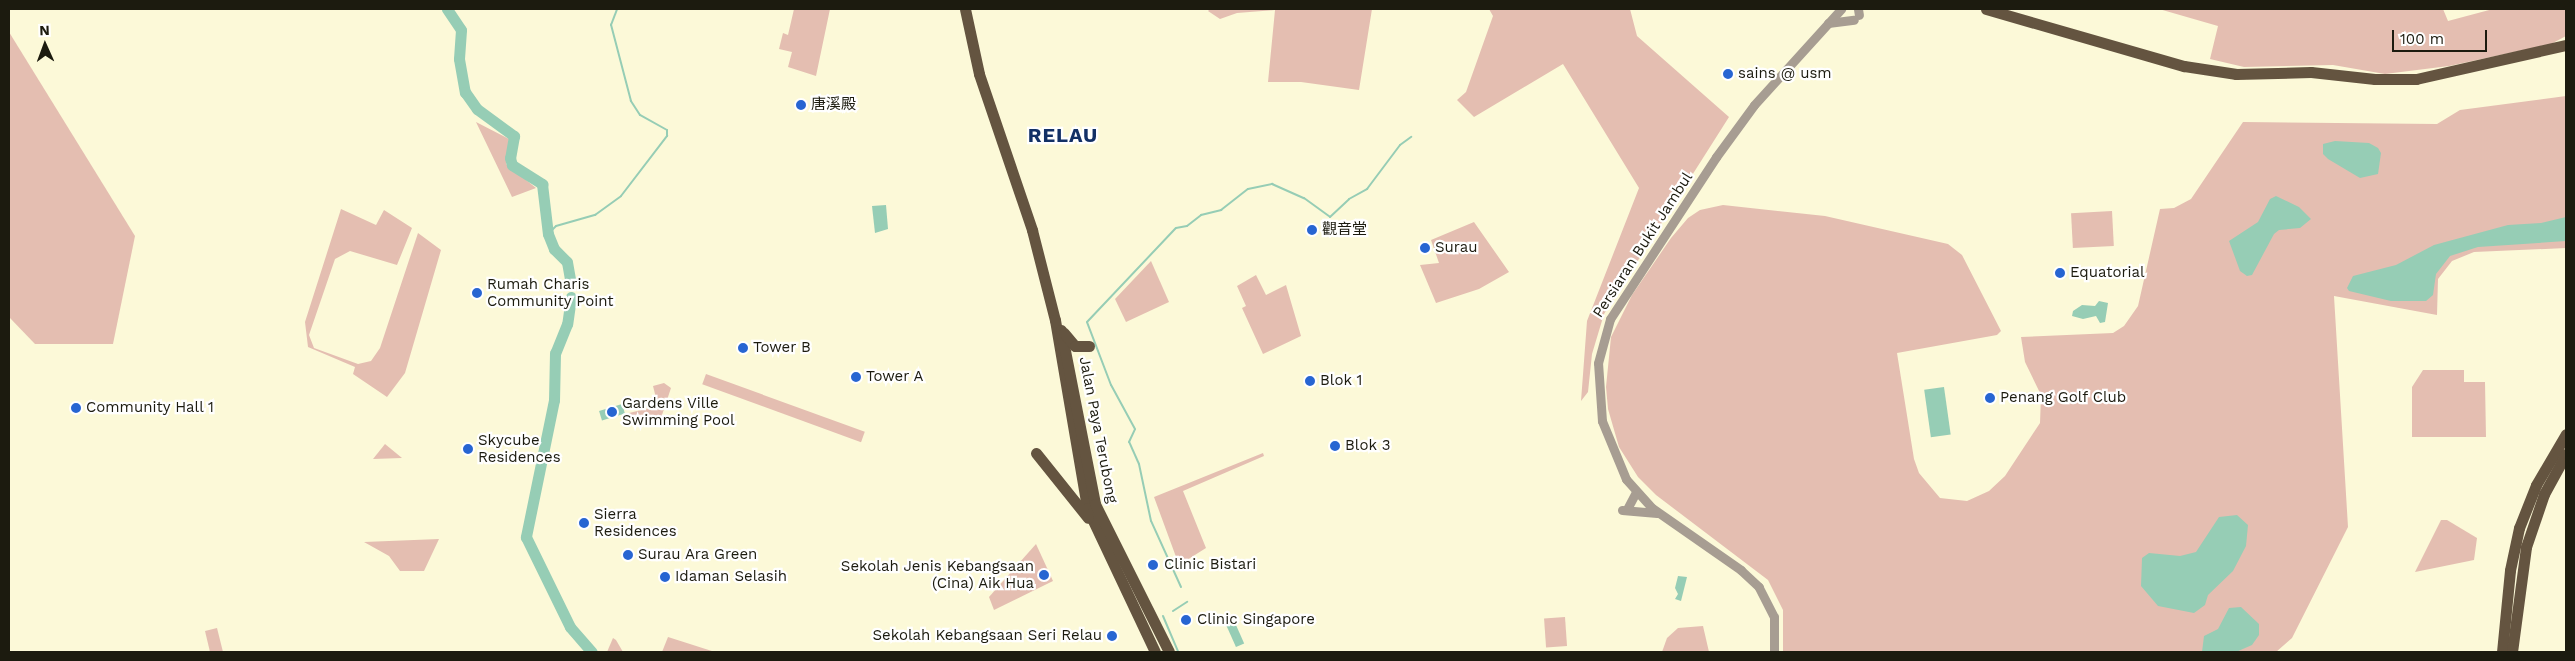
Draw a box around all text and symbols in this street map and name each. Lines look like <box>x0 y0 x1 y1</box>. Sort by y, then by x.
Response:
north arrow <box>20 20 70 70</box>
scale bar <box>2395 20 2490 52</box>
text: N <box>39 22 50 38</box>
text: 100 m <box>2400 30 2444 48</box>
place label: sains @ usm <box>1738 65 1832 83</box>
marker: sains @ usm <box>1722 68 1734 80</box>
place label: 唐溪殿 <box>811 96 856 114</box>
marker: 唐溪殿 <box>795 99 807 111</box>
district label: RELAU <box>1027 123 1099 147</box>
street label: Persiaran Bukit Jambul <box>1589 169 1697 321</box>
place label: 觀音堂 <box>1322 221 1367 239</box>
marker: 觀音堂 <box>1306 224 1318 236</box>
place label: Surau <box>1435 239 1477 257</box>
marker: Surau <box>1419 242 1431 254</box>
place label: Equatorial <box>2070 264 2145 282</box>
marker: Equatorial <box>2054 267 2066 279</box>
place label: Rumah Charis Community Point <box>487 275 614 310</box>
marker: Rumah Charis Community Point <box>471 287 483 299</box>
place label: Tower B <box>753 339 811 357</box>
marker: Tower B <box>737 342 749 354</box>
street label: Jalan Paya Terubong <box>1075 355 1121 505</box>
place label: Tower A <box>866 368 924 386</box>
marker: Tower A <box>850 371 862 383</box>
place label: Blok 1 <box>1320 372 1363 390</box>
marker: Blok 1 <box>1304 375 1316 387</box>
place label: Penang Golf Club <box>2000 389 2127 407</box>
marker: Penang Golf Club <box>1984 392 1996 404</box>
place label: Gardens Ville Swimming Pool <box>622 394 735 429</box>
place label: Community Hall 1 <box>86 399 215 417</box>
marker: Community Hall 1 <box>70 402 82 414</box>
marker: Gardens Ville Swimming Pool <box>606 406 618 418</box>
place label: Skycube Residences <box>478 431 561 466</box>
place label: Blok 3 <box>1345 437 1391 455</box>
marker: Blok 3 <box>1329 440 1341 452</box>
marker: Skycube Residences <box>462 443 474 455</box>
place label: Sierra Residences <box>594 505 677 540</box>
marker: Sierra Residences <box>578 517 590 529</box>
place label: Surau Ara Green <box>638 546 758 564</box>
marker: Surau Ara Green <box>622 549 634 561</box>
place label: Clinic Bistari <box>1164 556 1256 574</box>
place label: Sekolah Jenis Kebangsaan (Cina) Aik Hua <box>841 557 1034 592</box>
marker: Clinic Bistari <box>1146 558 1160 572</box>
place label: Idaman Selasih <box>675 568 787 586</box>
marker: Sekolah Jenis Kebangsaan (Cina) Aik Hua <box>1038 569 1050 581</box>
marker: Idaman Selasih <box>659 571 671 583</box>
place label: Clinic Singapore <box>1197 611 1315 629</box>
marker: Clinic Singapore <box>1179 613 1193 627</box>
place label: Sekolah Kebangsaan Seri Relau <box>873 627 1102 645</box>
marker: Sekolah Kebangsaan Seri Relau <box>1106 630 1118 642</box>

